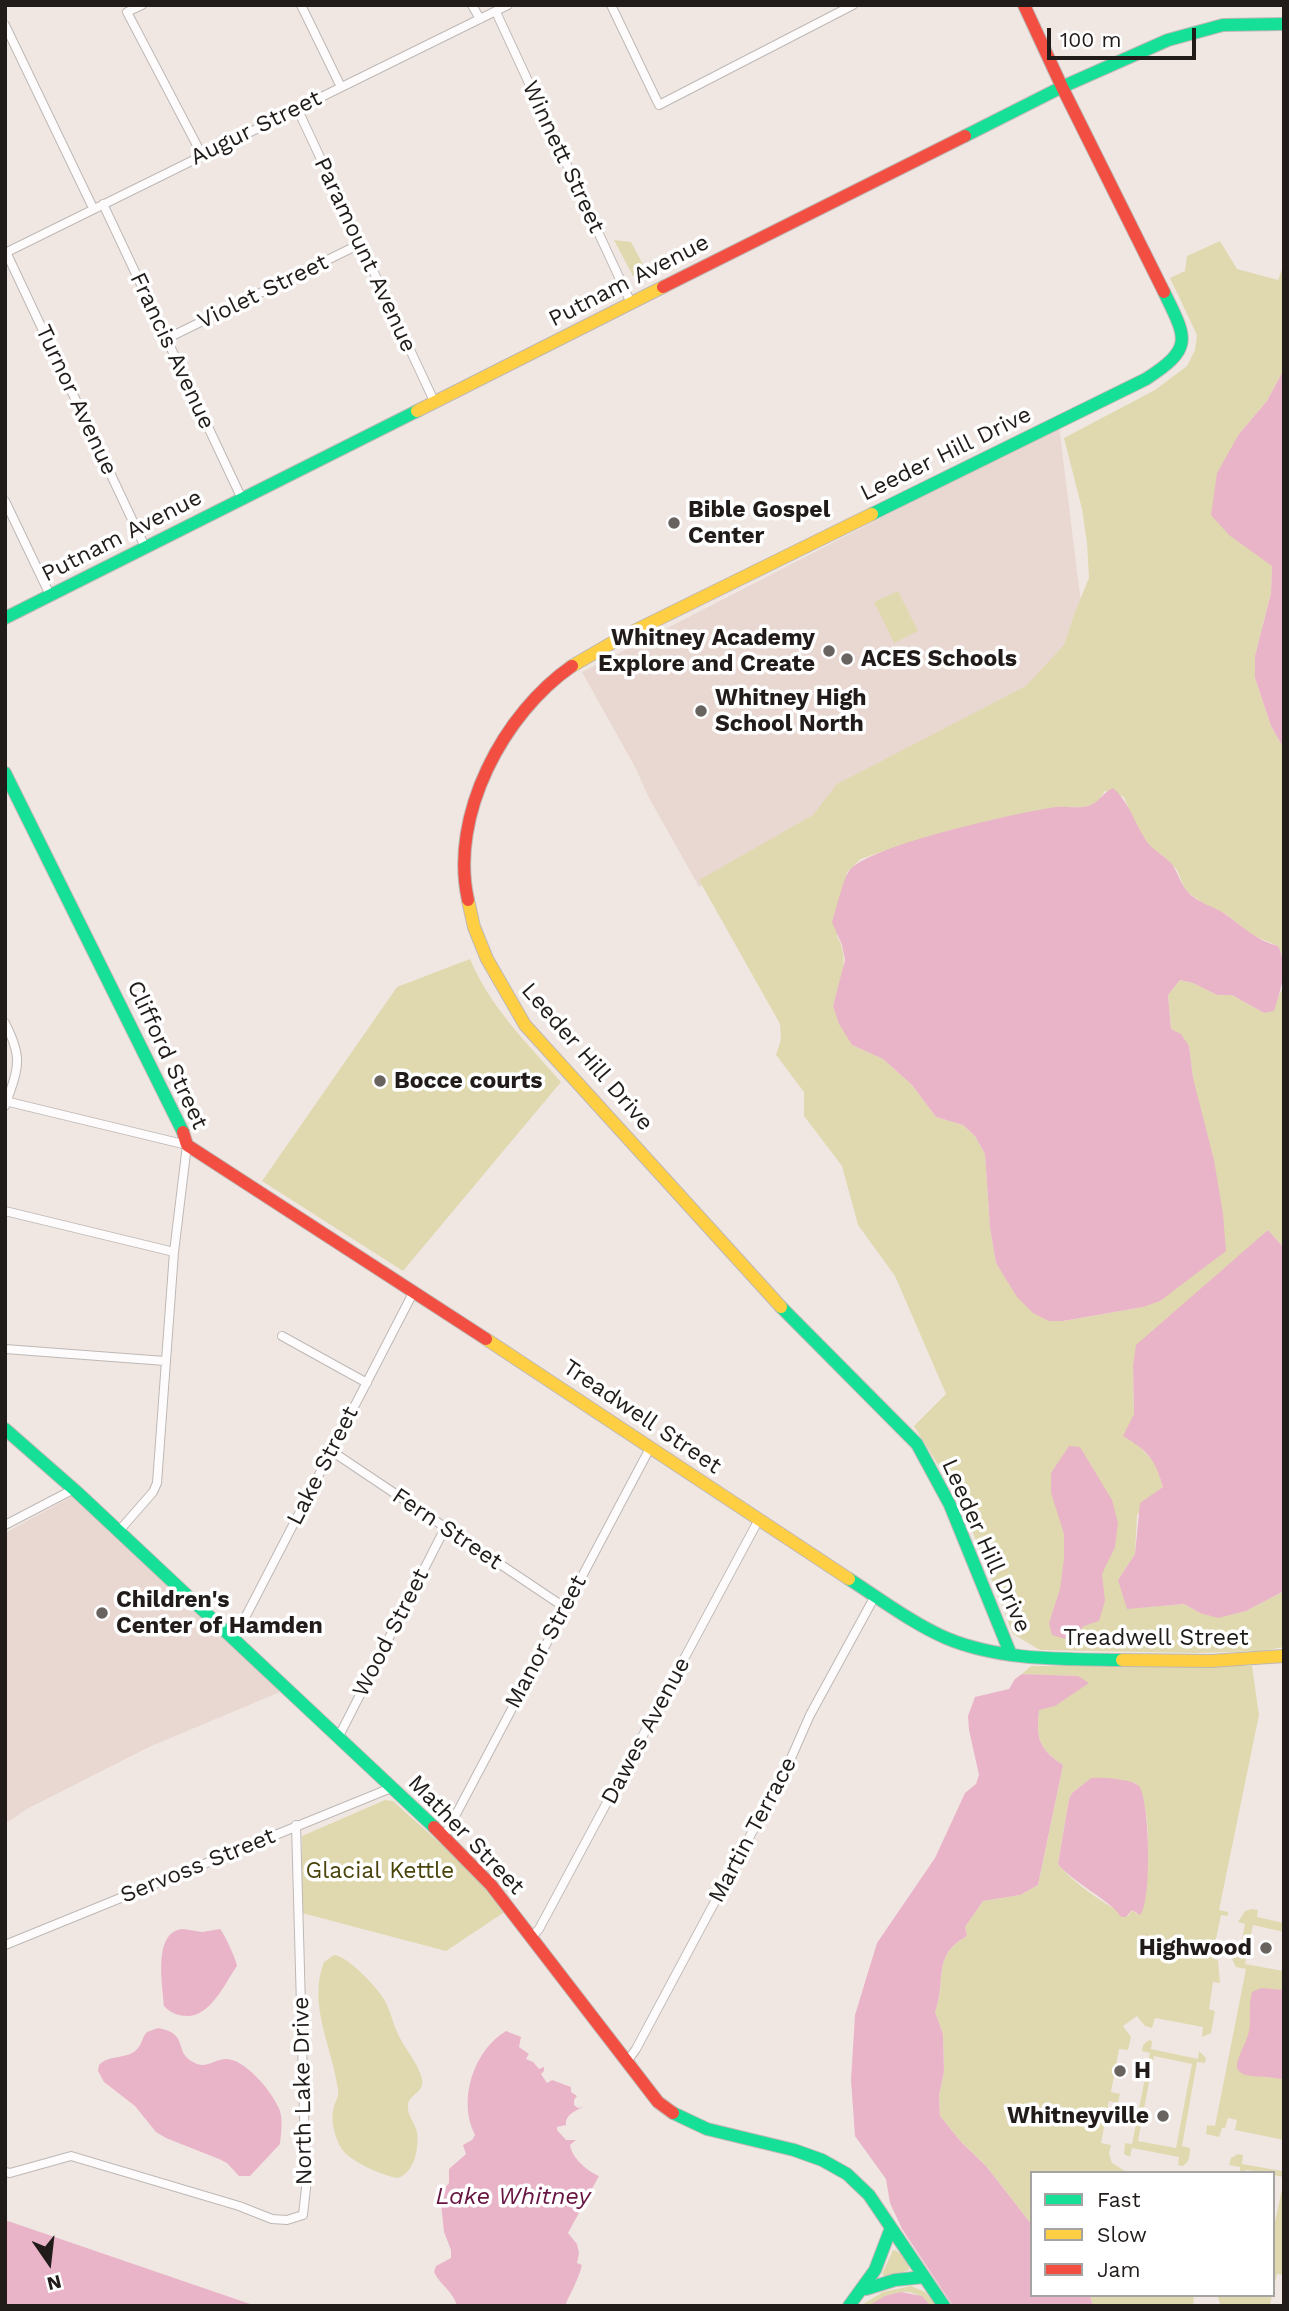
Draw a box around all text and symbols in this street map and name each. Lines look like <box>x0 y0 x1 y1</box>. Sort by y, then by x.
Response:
scale bar <box>1051 14 1200 58</box>
text: 100 m <box>1060 27 1122 52</box>
street label: Winnett Street <box>516 77 610 237</box>
street label: Augur Street <box>186 84 326 172</box>
street label: Paramount Avenue <box>308 153 422 357</box>
street label: Putnam Avenue <box>544 229 714 333</box>
street label: Violet Street <box>193 249 333 335</box>
street label: Francis Avenue <box>124 268 220 434</box>
street label: Turnor Avenue <box>29 320 123 480</box>
street label: Leeder Hill Drive <box>856 401 1036 507</box>
street label: Putnam Avenue <box>37 484 207 588</box>
place label: Bible Gospel Center <box>688 496 830 550</box>
marker: Bible Gospel Center <box>666 515 682 531</box>
place label: Whitney Academy Explore and Create <box>598 624 815 678</box>
marker: Whitney Academy Explore and Create <box>821 643 837 659</box>
place label: ACES Schools <box>861 645 1017 673</box>
marker: ACES Schools <box>839 651 855 667</box>
place label: Whitney High School North <box>715 684 867 738</box>
marker: Whitney High School North <box>693 703 709 719</box>
street label: Clifford Street <box>120 976 214 1134</box>
street label: Leeder Hill Drive <box>515 977 659 1137</box>
place label: Bocce courts <box>394 1067 542 1095</box>
marker: Bocce courts <box>372 1073 388 1089</box>
street label: Treadwell Street <box>557 1354 727 1480</box>
street label: Lake Street <box>281 1402 365 1530</box>
street label: Leeder Hill Drive <box>935 1455 1037 1637</box>
street label: Fern Street <box>387 1482 507 1576</box>
street label: Wood Street <box>347 1564 435 1702</box>
street label: Manor Street <box>499 1571 593 1713</box>
place label: Children's Center of Hamden <box>116 1586 323 1640</box>
marker: Children's Center of Hamden <box>94 1605 110 1621</box>
street label: Treadwell Street <box>1063 1624 1249 1652</box>
street label: Dawes Avenue <box>596 1653 696 1809</box>
street label: Martin Terrace <box>703 1752 803 1908</box>
street label: Mather Street <box>402 1769 530 1901</box>
street label: Servoss Street <box>117 1822 279 1910</box>
park label: Glacial Kettle <box>306 1857 454 1885</box>
place label: Highwood <box>1139 1934 1252 1962</box>
marker: Highwood <box>1258 1940 1274 1956</box>
street label: North Lake Drive <box>288 1996 318 2186</box>
place label: H <box>1134 2057 1151 2085</box>
marker: H <box>1112 2063 1128 2079</box>
place label: Whitneyville <box>1007 2102 1149 2130</box>
marker: Whitneyville <box>1155 2108 1171 2124</box>
legend <box>1030 2171 1275 2297</box>
water label: Lake Whitney <box>436 2183 590 2211</box>
text: Fast <box>1097 2187 1141 2212</box>
text: Slow <box>1097 2222 1147 2247</box>
north arrow <box>14 2227 84 2297</box>
text: Jam <box>1097 2257 1140 2282</box>
text: N <box>45 2270 64 2296</box>

